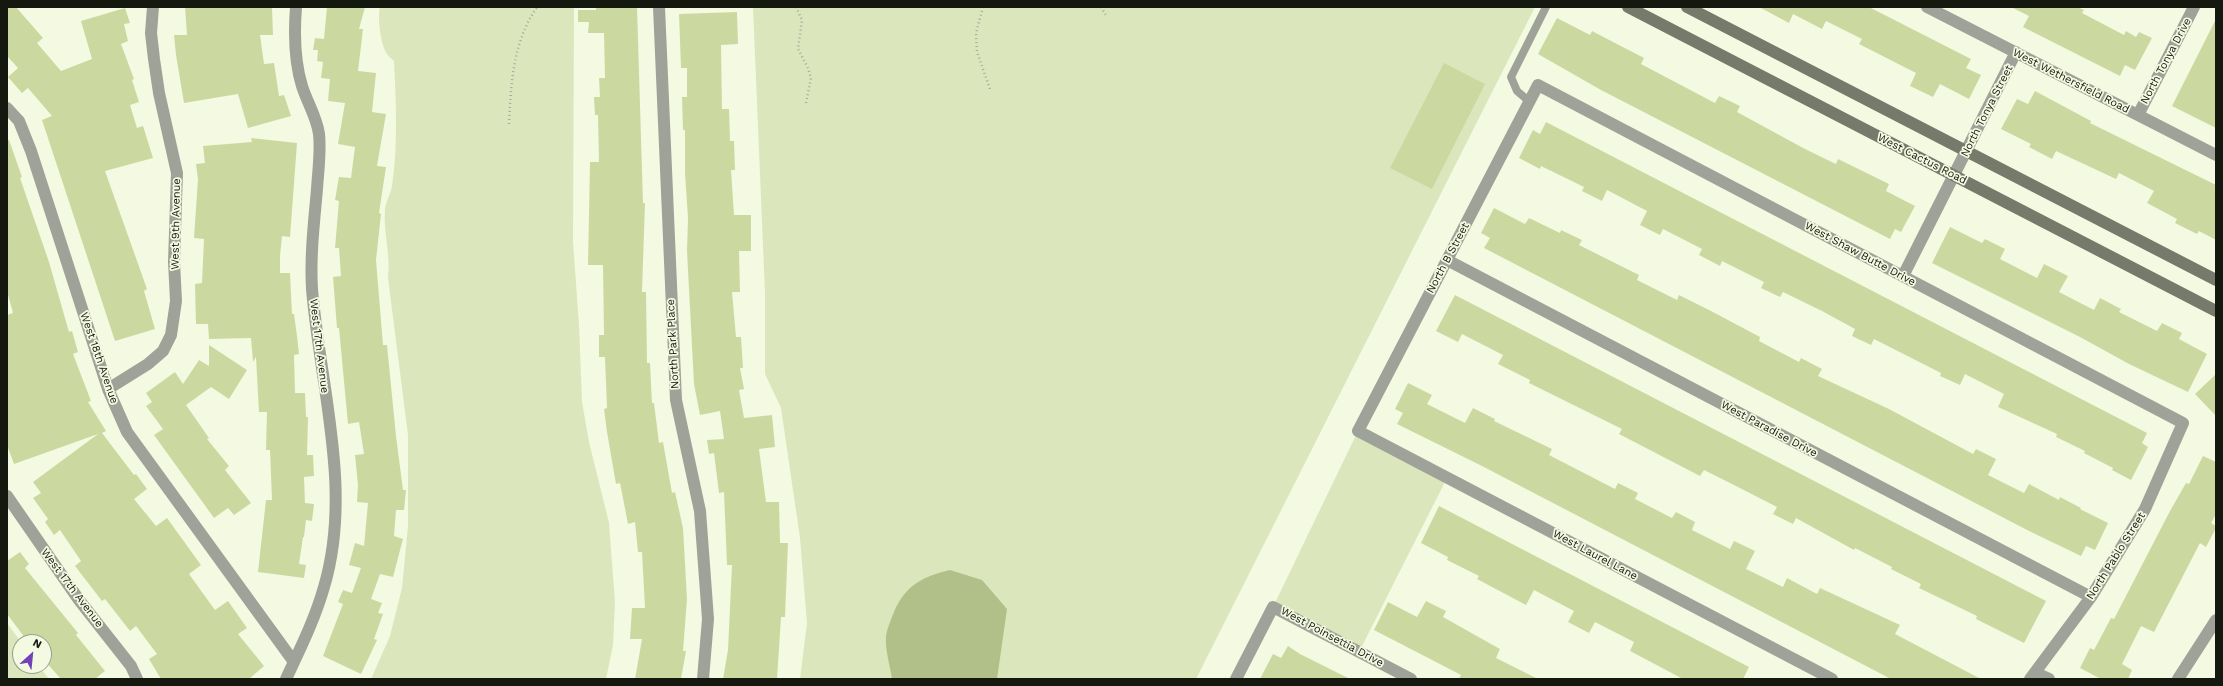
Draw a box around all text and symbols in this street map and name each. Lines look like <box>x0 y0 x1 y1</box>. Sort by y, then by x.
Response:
street label: North Tonya Drive <box>2138 16 2194 106</box>
street label: West Wethersfield Road <box>2010 46 2132 116</box>
street label: North Tonya Street <box>1958 63 2016 159</box>
street label: West Cactus Road <box>1875 131 1969 187</box>
street label: West 9th Avenue <box>169 178 183 270</box>
street label: West Shaw Butte Drive <box>1802 219 1918 289</box>
street label: North B Street <box>1424 220 1472 296</box>
street label: West 17th Avenue <box>307 298 331 394</box>
street label: North Park Place <box>664 299 682 389</box>
street label: West 18th Avenue <box>77 311 121 405</box>
street label: West Paradise Drive <box>1719 398 1819 460</box>
street label: North Pablo Street <box>2084 510 2148 602</box>
street label: West Laurel Lane <box>1550 527 1640 583</box>
street label: West 17th Avenue <box>38 546 106 630</box>
street label: West Poinsettia Drive <box>1278 604 1386 670</box>
north arrow <box>12 634 52 674</box>
text: N <box>31 636 44 651</box>

